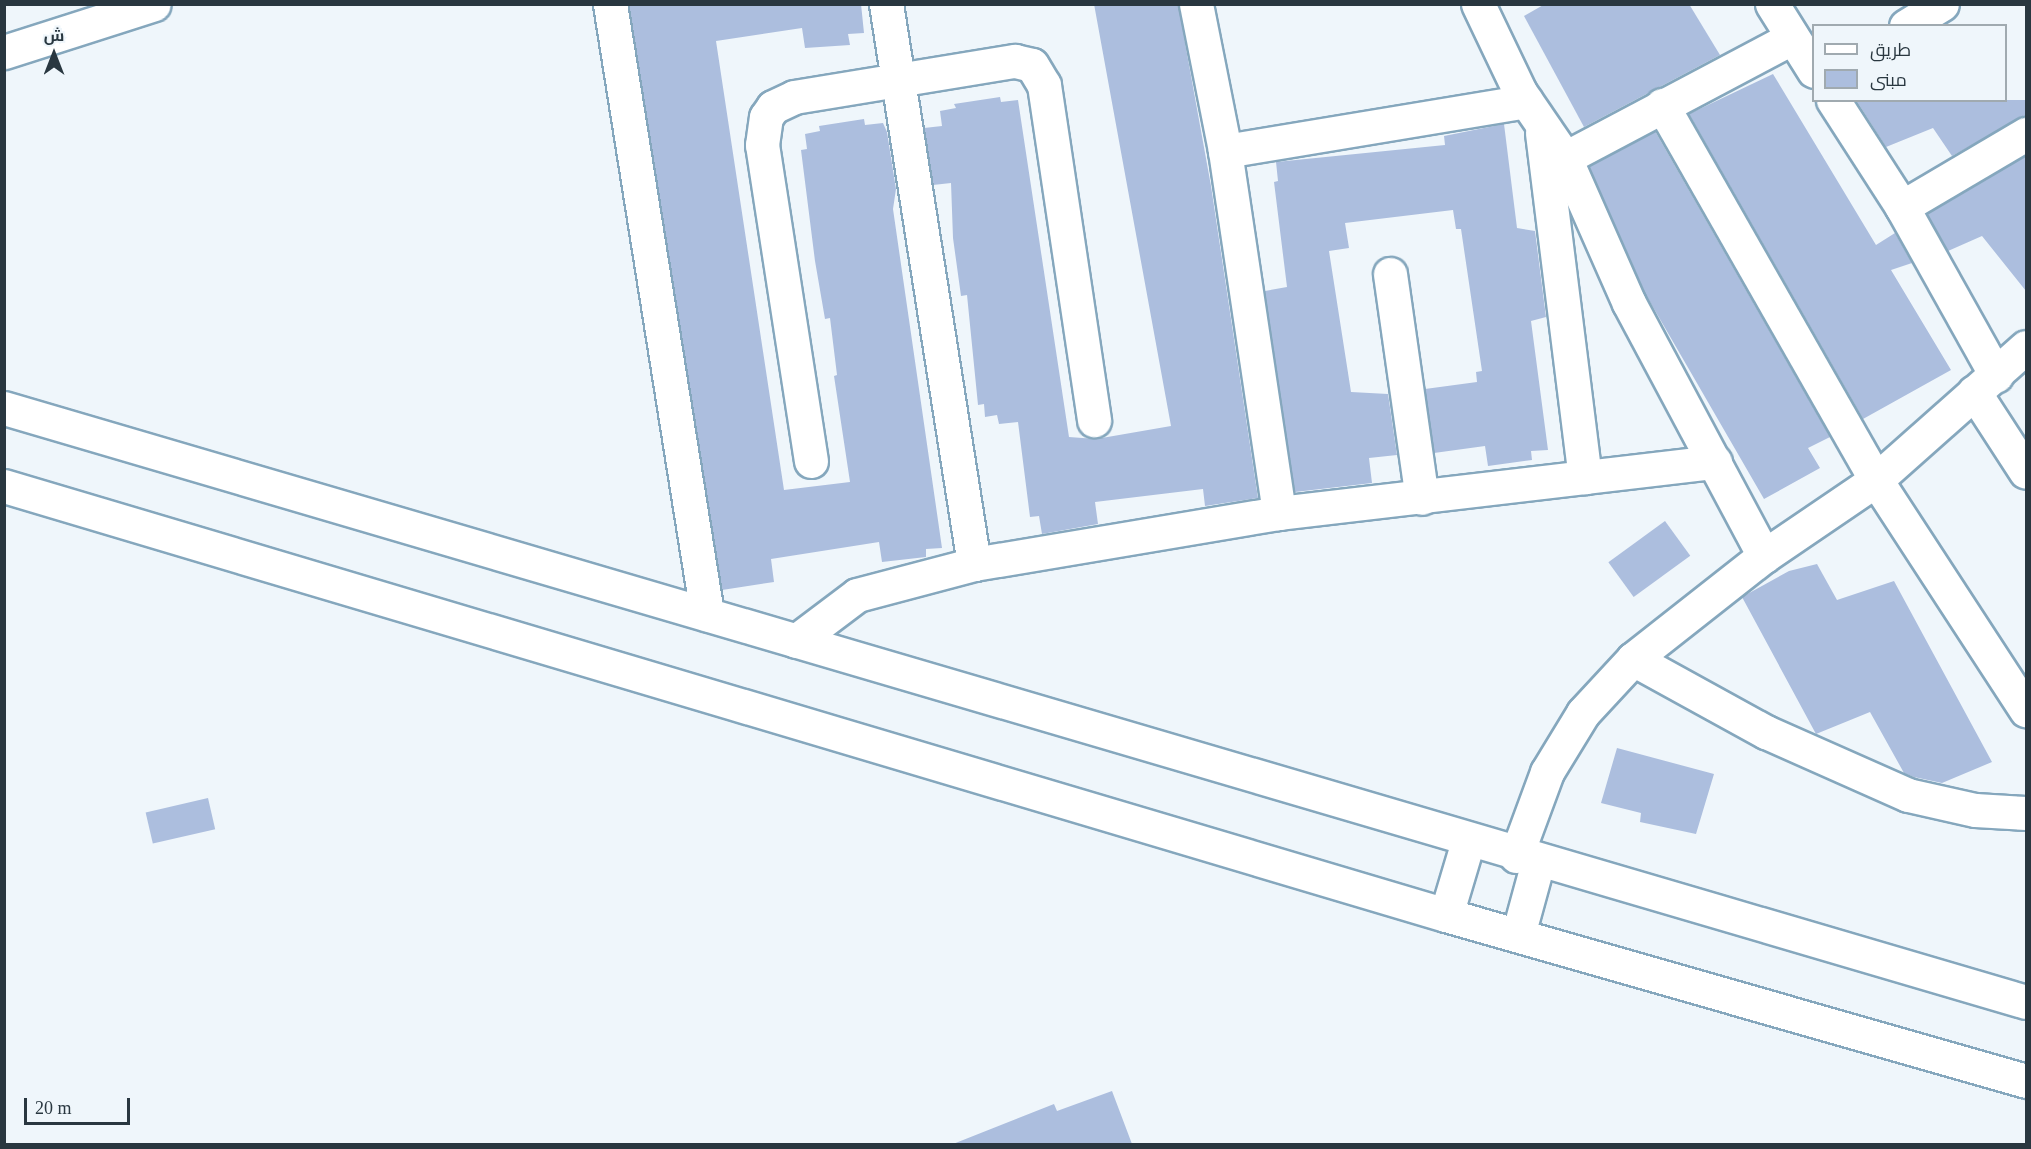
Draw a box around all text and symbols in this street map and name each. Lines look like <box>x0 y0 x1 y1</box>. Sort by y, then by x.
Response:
north arrow <box>24 24 84 84</box>
legend <box>1812 24 2007 102</box>
text: ش <box>44 27 64 44</box>
text: طريق <box>1870 40 1911 60</box>
text: مبنى <box>1870 70 1907 90</box>
scale bar <box>27 1086 134 1124</box>
text: 20 m <box>35 1098 72 1118</box>

